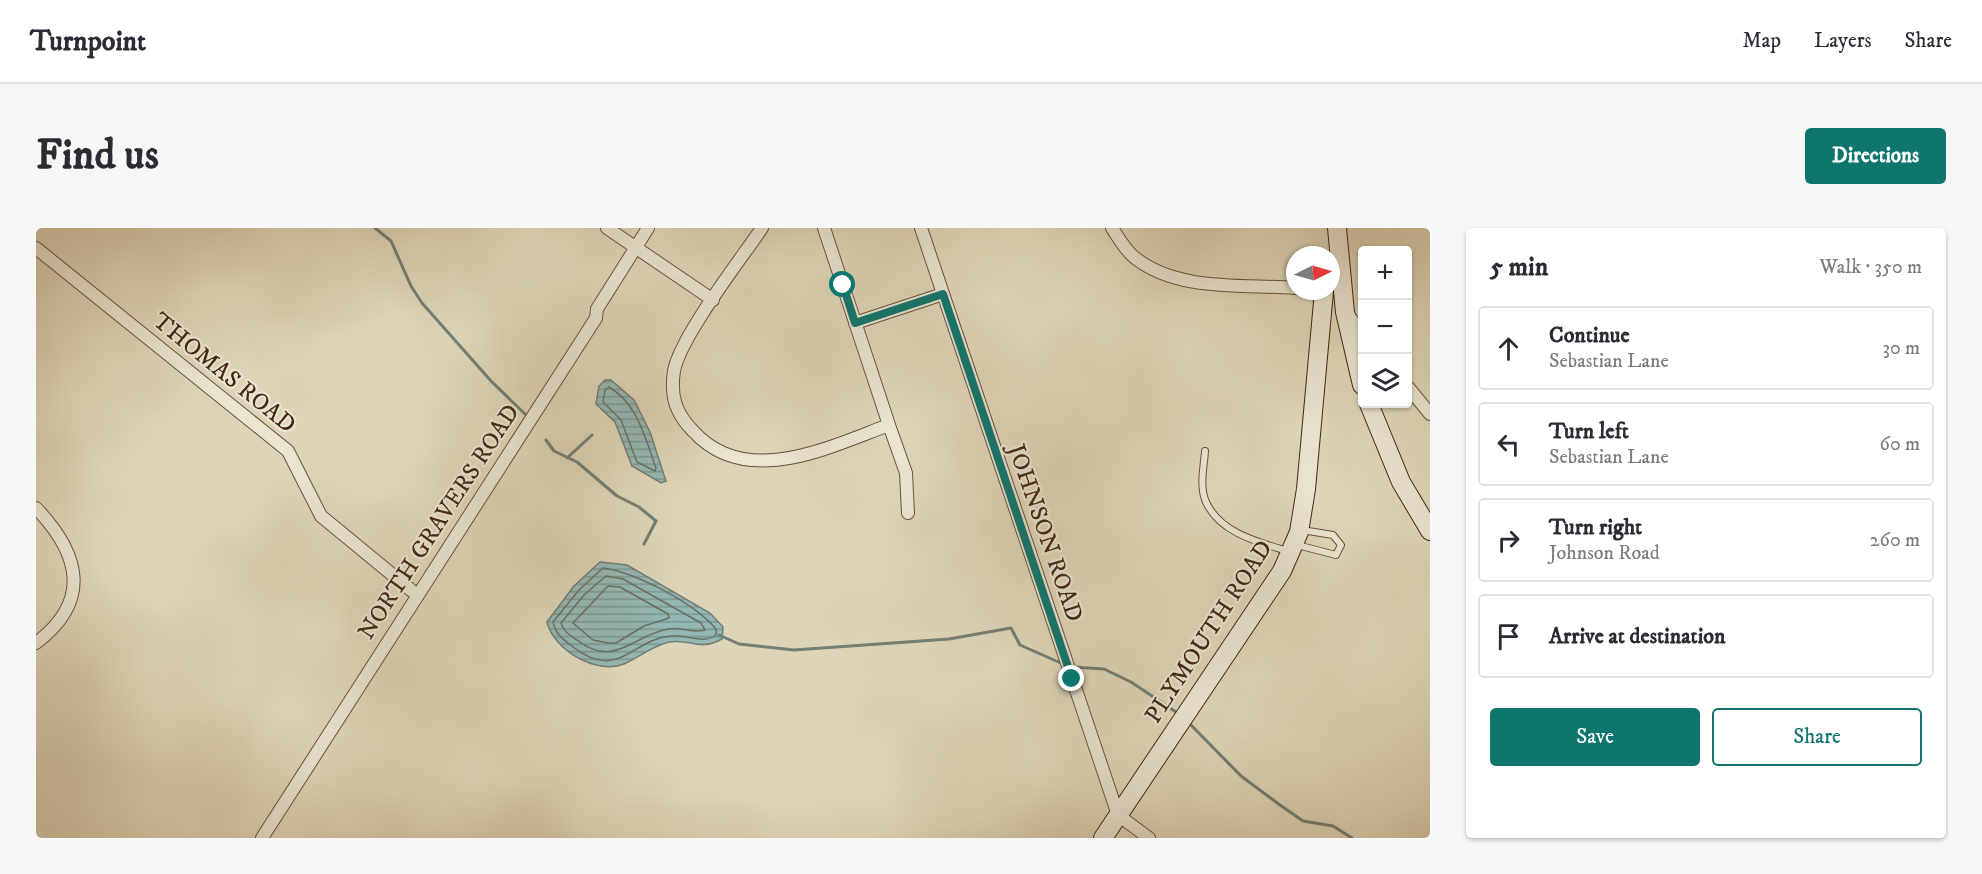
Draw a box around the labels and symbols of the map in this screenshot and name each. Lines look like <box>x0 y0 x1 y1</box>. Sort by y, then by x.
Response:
north arrow <box>1286 246 1340 300</box>
route start <box>829 271 855 297</box>
street label: THOMAS ROAD <box>146 306 302 440</box>
street label: NORTH GRAVERS ROAD <box>352 399 526 645</box>
street label: JOHNSON ROAD <box>1000 438 1089 626</box>
street label: PLYMOUTH ROAD <box>1139 535 1279 729</box>
route end <box>1058 665 1084 691</box>

